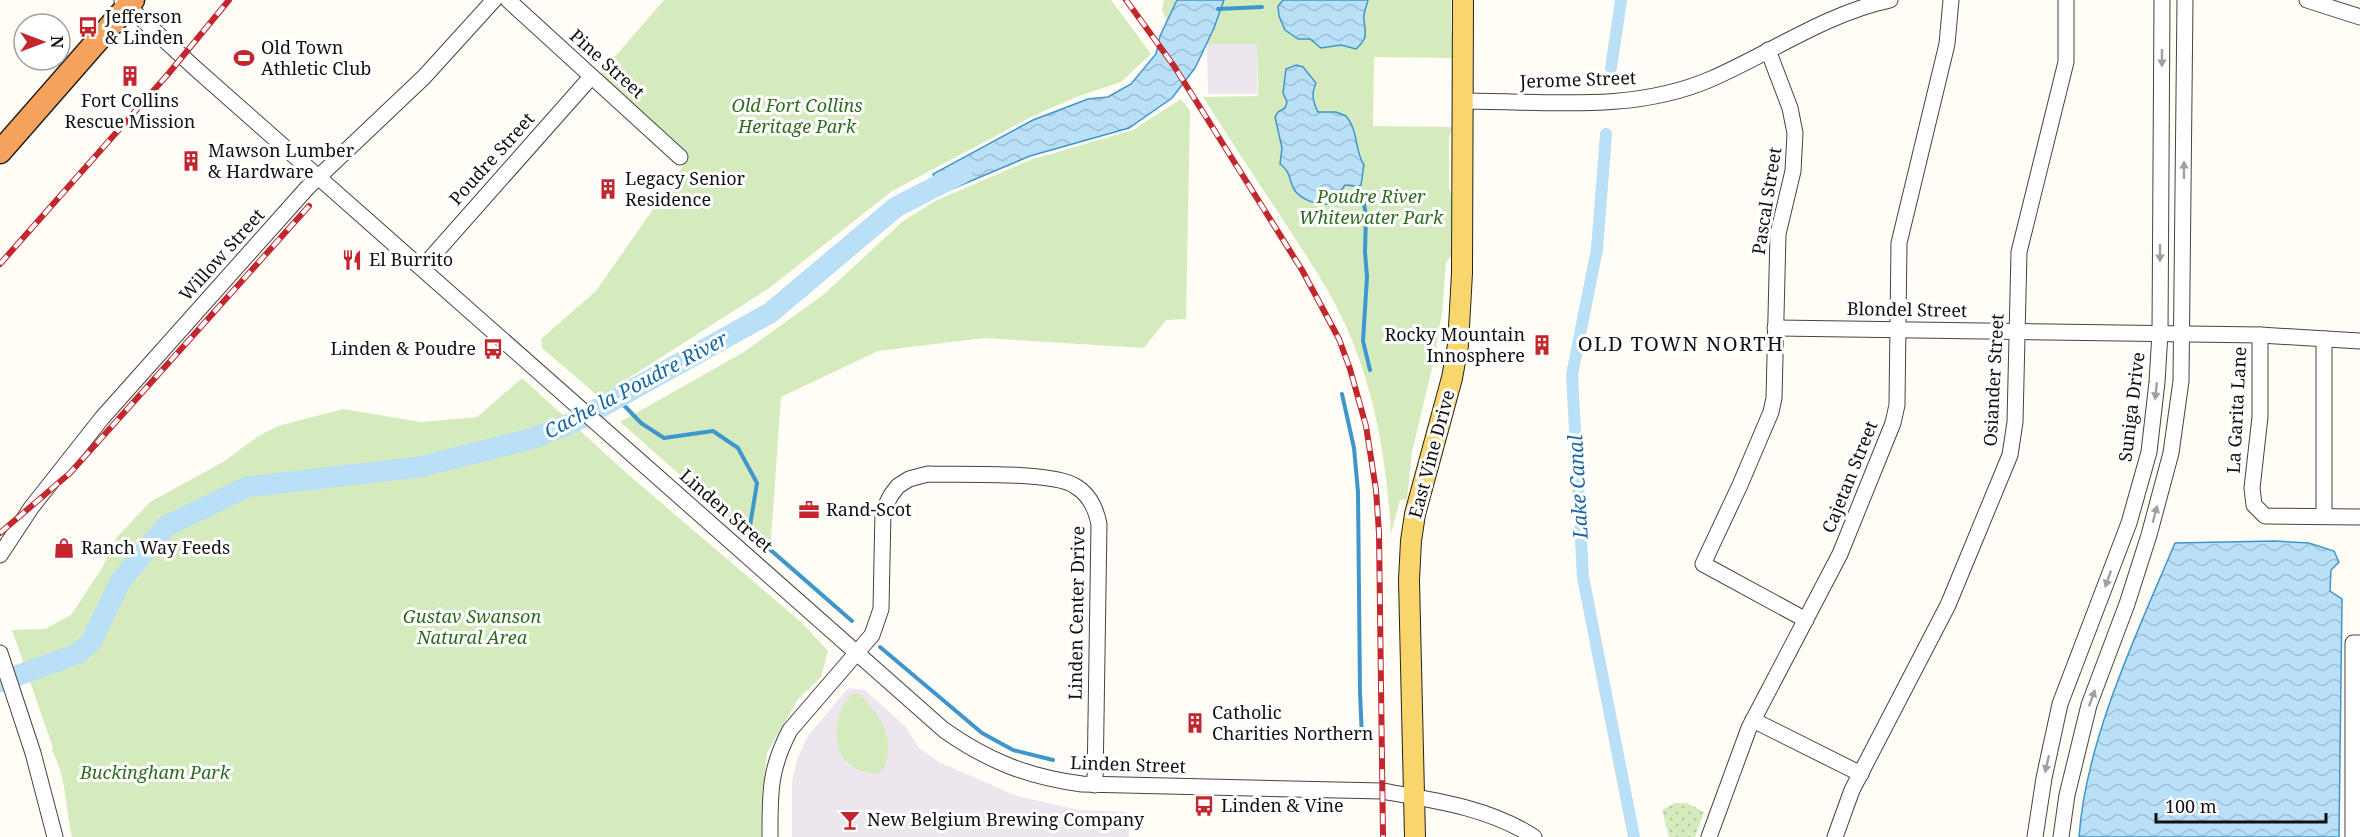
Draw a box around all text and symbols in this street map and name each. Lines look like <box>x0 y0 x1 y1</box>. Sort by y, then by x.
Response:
place label: Jefferson & Linden <box>104 4 184 49</box>
north arrow <box>12 12 72 72</box>
bus stop icon: Jefferson & Linden <box>76 15 100 39</box>
street label: Pine Street <box>565 23 650 103</box>
place label: Old Town Athletic Club <box>261 35 371 80</box>
text: N <box>46 36 68 49</box>
sports icon: Old Town Athletic Club <box>232 46 256 70</box>
one-way arrow <box>2157 49 2167 68</box>
building icon: Fort Collins Rescue Mission <box>118 64 142 88</box>
street label: Jerome Street <box>1518 65 1637 93</box>
place label: Fort Collins Rescue Mission <box>65 88 196 133</box>
park label: Old Fort Collins Heritage Park <box>731 93 863 138</box>
street label: Poudre Street <box>443 107 539 210</box>
place label: Mawson Lumber & Hardware <box>208 138 355 183</box>
street label: Pascal Street <box>1746 145 1786 256</box>
building icon: Mawson Lumber & Hardware <box>179 149 203 173</box>
one-way arrow <box>2179 160 2189 179</box>
place label: Legacy Senior Residence <box>625 166 746 211</box>
building icon: Legacy Senior Residence <box>596 177 620 201</box>
park label: Poudre River Whitewater Park <box>1299 184 1444 229</box>
street label: Willow Street <box>173 203 269 306</box>
one-way arrow <box>2155 244 2165 263</box>
place label: El Burrito <box>369 247 453 271</box>
restaurant icon: El Burrito <box>340 248 364 272</box>
street label: Blondel Street <box>1847 296 1967 322</box>
street label: Osiander Street <box>1978 313 2008 447</box>
place label: Rocky Mountain Innosphere <box>1384 322 1525 367</box>
water label: Cache la Poudre River <box>539 324 733 444</box>
district label: OLD TOWN NORTH <box>1578 330 1784 357</box>
building icon: Rocky Mountain Innosphere <box>1530 333 1554 357</box>
place label: Linden & Poudre <box>331 336 476 360</box>
bus stop icon: Linden & Poudre <box>481 337 505 361</box>
street label: La Garita Lane <box>2221 346 2251 474</box>
street label: Suniga Drive <box>2112 351 2150 463</box>
one-way arrow <box>2151 382 2161 401</box>
street label: East Vine Drive <box>1402 387 1460 520</box>
street label: Cajetan Street <box>1816 417 1883 536</box>
water label: Lake Canal <box>1561 434 1594 541</box>
street label: Linden Street <box>675 463 778 557</box>
place label: Rand-Scot <box>826 497 912 521</box>
office icon: Rand-Scot <box>797 498 821 522</box>
one-way arrow <box>2150 505 2160 523</box>
street label: Linden Center Drive <box>1062 526 1090 700</box>
place label: Ranch Way Feeds <box>81 535 230 559</box>
shop icon: Ranch Way Feeds <box>52 536 76 560</box>
one-way arrow <box>2102 571 2112 589</box>
park label: Gustav Swanson Natural Area <box>403 604 541 649</box>
one-way arrow <box>2087 689 2097 707</box>
place label: Catholic Charities Northern <box>1212 700 1374 745</box>
building icon: Catholic Charities Northern <box>1183 711 1207 735</box>
street label: Linden Street <box>1070 750 1186 778</box>
one-way arrow <box>2042 755 2051 774</box>
park label: Buckingham Park <box>79 760 231 784</box>
scale bar <box>2156 786 2326 824</box>
place label: Linden & Vine <box>1221 793 1344 817</box>
bus stop icon: Linden & Vine <box>1192 794 1216 818</box>
text: 100 m <box>2165 794 2217 818</box>
place label: New Belgium Brewing Company <box>867 807 1145 831</box>
bar icon: New Belgium Brewing Company <box>838 808 862 832</box>

